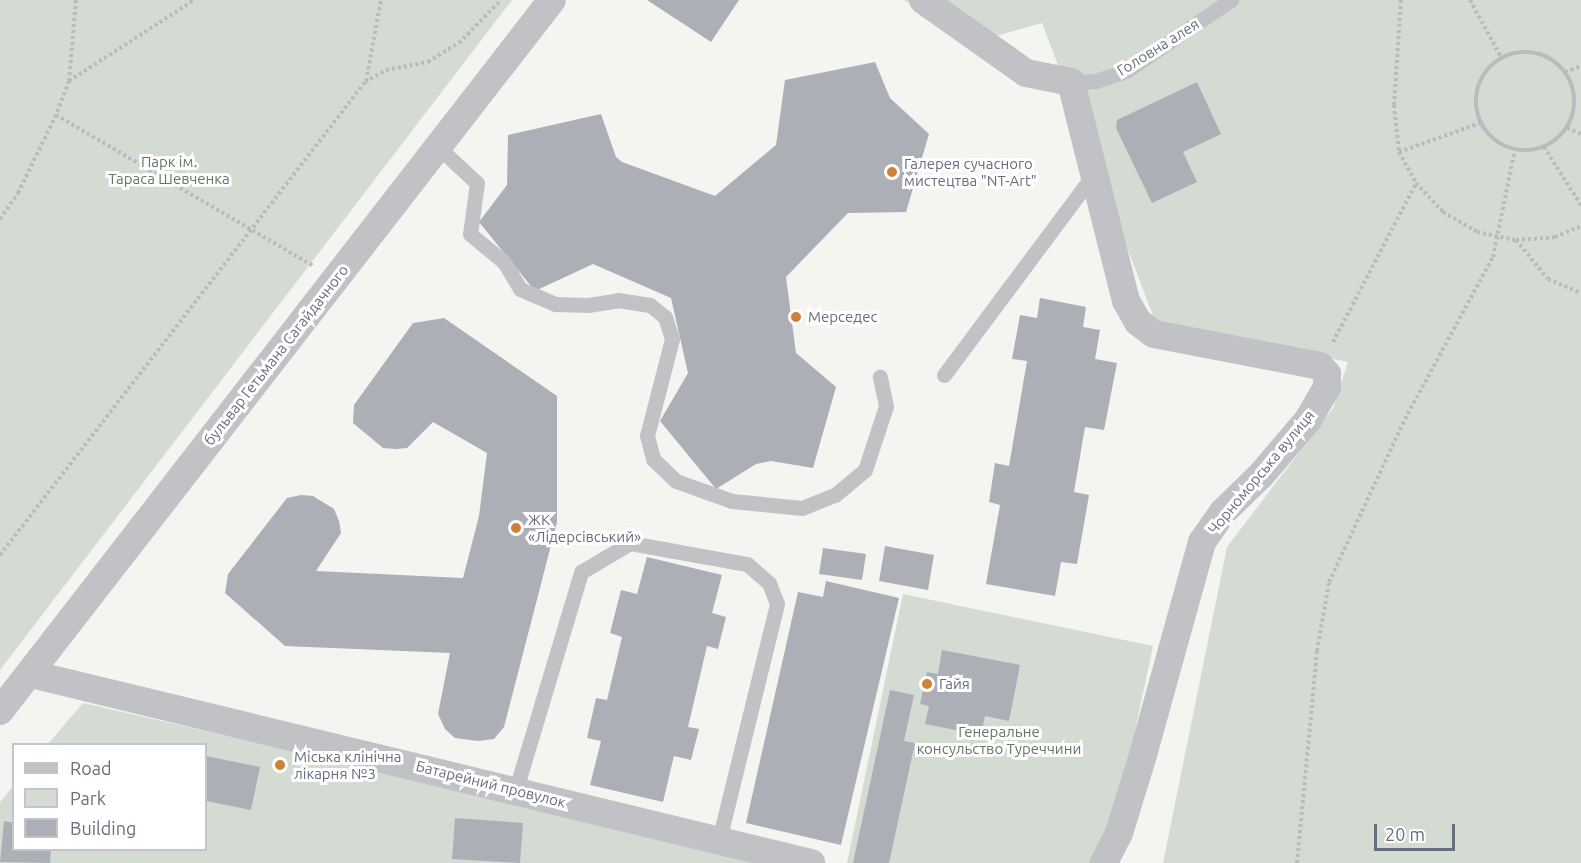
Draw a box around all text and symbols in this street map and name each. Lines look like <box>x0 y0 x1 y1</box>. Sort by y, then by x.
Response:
street label: Головна алея <box>1114 15 1202 79</box>
park label: Парк ім. Тараса Шевченка <box>108 152 230 187</box>
place label: Галерея сучасного мистецтва "NT-Art" <box>904 154 1037 189</box>
marker: Галерея сучасного мистецтва "NT-Art" <box>885 165 899 179</box>
street label: бульвар Гетьмана Сагайдачного <box>200 261 352 449</box>
place label: Мерседес <box>808 308 877 326</box>
marker: Мерседес <box>789 310 803 324</box>
street label: Чорноморська вулиця <box>1204 406 1318 538</box>
place label: ЖК «Лідерсівський» <box>528 510 641 545</box>
marker: ЖК «Лідерсівський» <box>509 521 523 535</box>
place label: Гайя <box>939 675 970 693</box>
marker: Гайя <box>920 677 934 691</box>
park label: Генеральне консульство Туреччини <box>917 722 1081 757</box>
legend <box>12 743 207 851</box>
place label: Міська клінічна лікарня №3 <box>294 747 401 782</box>
marker: Міська клінічна лікарня №3 <box>271 756 289 774</box>
street label: Батарейний провулок <box>414 757 568 811</box>
text: Road <box>70 758 112 778</box>
text: Park <box>70 788 106 808</box>
scale bar <box>1377 812 1458 850</box>
text: Building <box>70 818 136 838</box>
text: 20 m <box>1385 824 1425 844</box>

